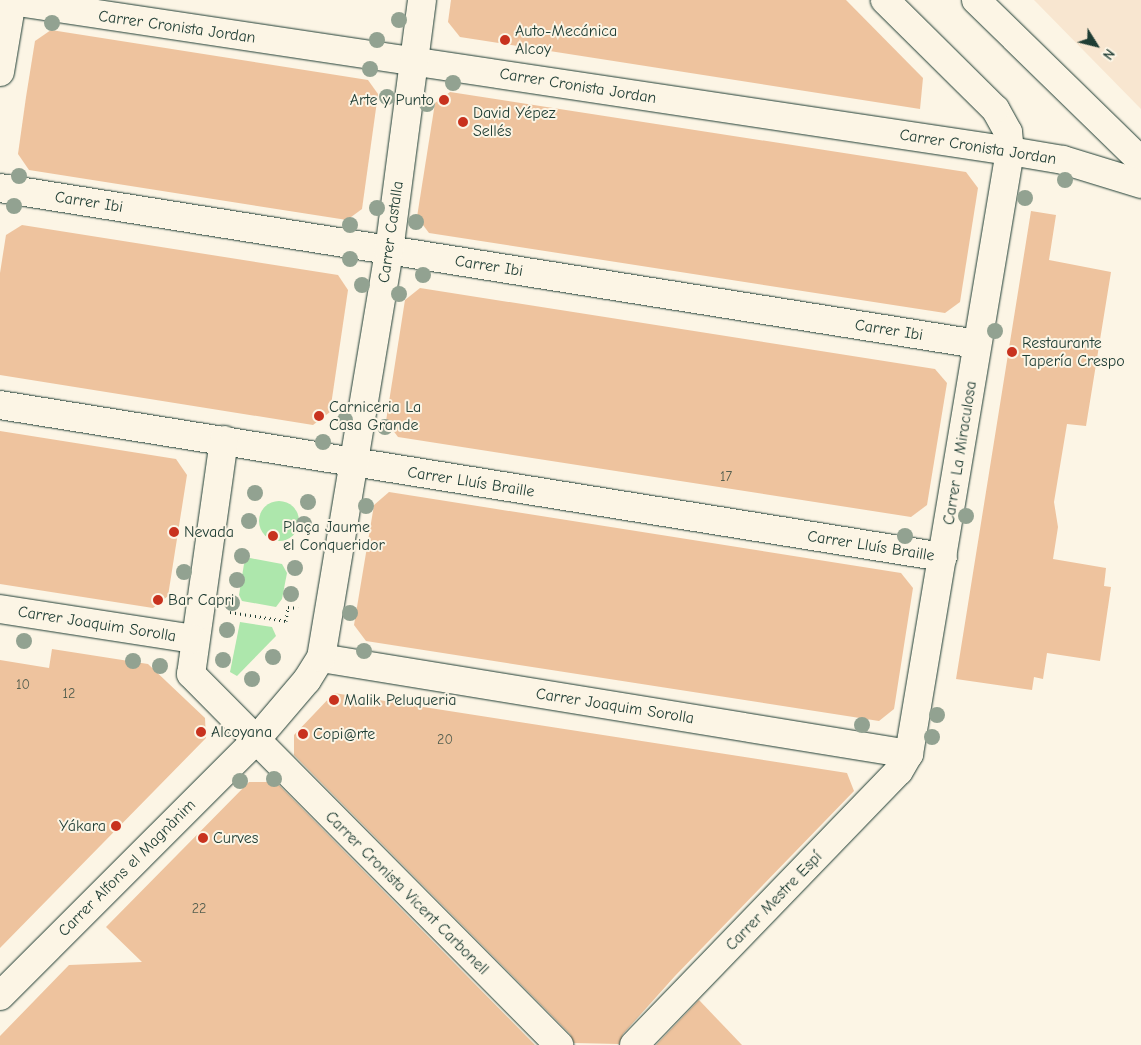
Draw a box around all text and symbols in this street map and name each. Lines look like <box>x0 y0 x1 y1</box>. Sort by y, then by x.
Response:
street label: Carrer Cronista Jordan <box>97 6 257 48</box>
north arrow <box>1071 20 1121 70</box>
place label: Auto-Mecánica Alcoy <box>515 21 617 59</box>
marker: Auto-Mecánica Alcoy <box>499 34 511 46</box>
text: N <box>1099 45 1118 63</box>
street label: Carrer Cronista Jordan <box>498 64 658 108</box>
place label: Arte y Punto <box>350 90 434 110</box>
marker: Arte y Punto <box>438 94 450 106</box>
place label: David Yépez Sellés <box>473 103 556 141</box>
marker: David Yépez Sellés <box>457 116 469 128</box>
street label: Carrer Cronista Jordan <box>898 125 1058 169</box>
street label: Carrer Castalla <box>374 180 408 284</box>
street label: Carrer Ibi <box>54 187 124 217</box>
street label: Carrer Ibi <box>454 251 524 281</box>
street label: Carrer Ibi <box>854 315 924 345</box>
place label: Restaurante Tapería Crespo <box>1022 333 1125 371</box>
marker: Restaurante Tapería Crespo <box>1006 346 1018 358</box>
street label: Carrer La Miraculosa <box>939 380 981 526</box>
place label: Carniceria La Casa Grande <box>329 397 421 435</box>
marker: Carniceria La Casa Grande <box>313 410 325 422</box>
street label: Carrer Lluís Braille <box>406 462 536 502</box>
house number: 17 <box>720 469 732 485</box>
place label: Plaça Jaume el Conqueridor <box>283 517 385 555</box>
place label: Nevada <box>184 522 234 542</box>
marker: Nevada <box>168 526 180 538</box>
street label: Carrer Lluís Braille <box>806 526 936 566</box>
marker: Plaça Jaume el Conqueridor <box>267 530 279 542</box>
place label: Bar Capri <box>168 590 234 610</box>
marker: Bar Capri <box>152 594 164 606</box>
street label: Carrer Joaquim Sorolla <box>16 602 178 646</box>
house number: 10 <box>16 677 30 693</box>
street label: Carrer Joaquim Sorolla <box>534 684 696 728</box>
house number: 12 <box>63 686 75 702</box>
place label: Malik Peluqueria <box>344 690 457 710</box>
marker: Malik Peluqueria <box>328 694 340 706</box>
place label: Alcoyana <box>211 722 272 742</box>
place label: Copi@rte <box>313 724 375 744</box>
marker: Alcoyana <box>195 726 207 738</box>
marker: Copi@rte <box>297 728 309 740</box>
house number: 20 <box>437 732 453 748</box>
street label: Carrer Alfons el Magnànim <box>54 795 200 941</box>
street label: Carrer Cronista Vicent Carbonell <box>321 807 493 979</box>
place label: Yákara <box>59 816 106 836</box>
marker: Yákara <box>110 820 122 832</box>
place label: Curves <box>213 828 258 848</box>
marker: Curves <box>197 832 209 844</box>
street label: Carrer Mestre Espí <box>722 847 826 955</box>
house number: 22 <box>192 901 206 917</box>

